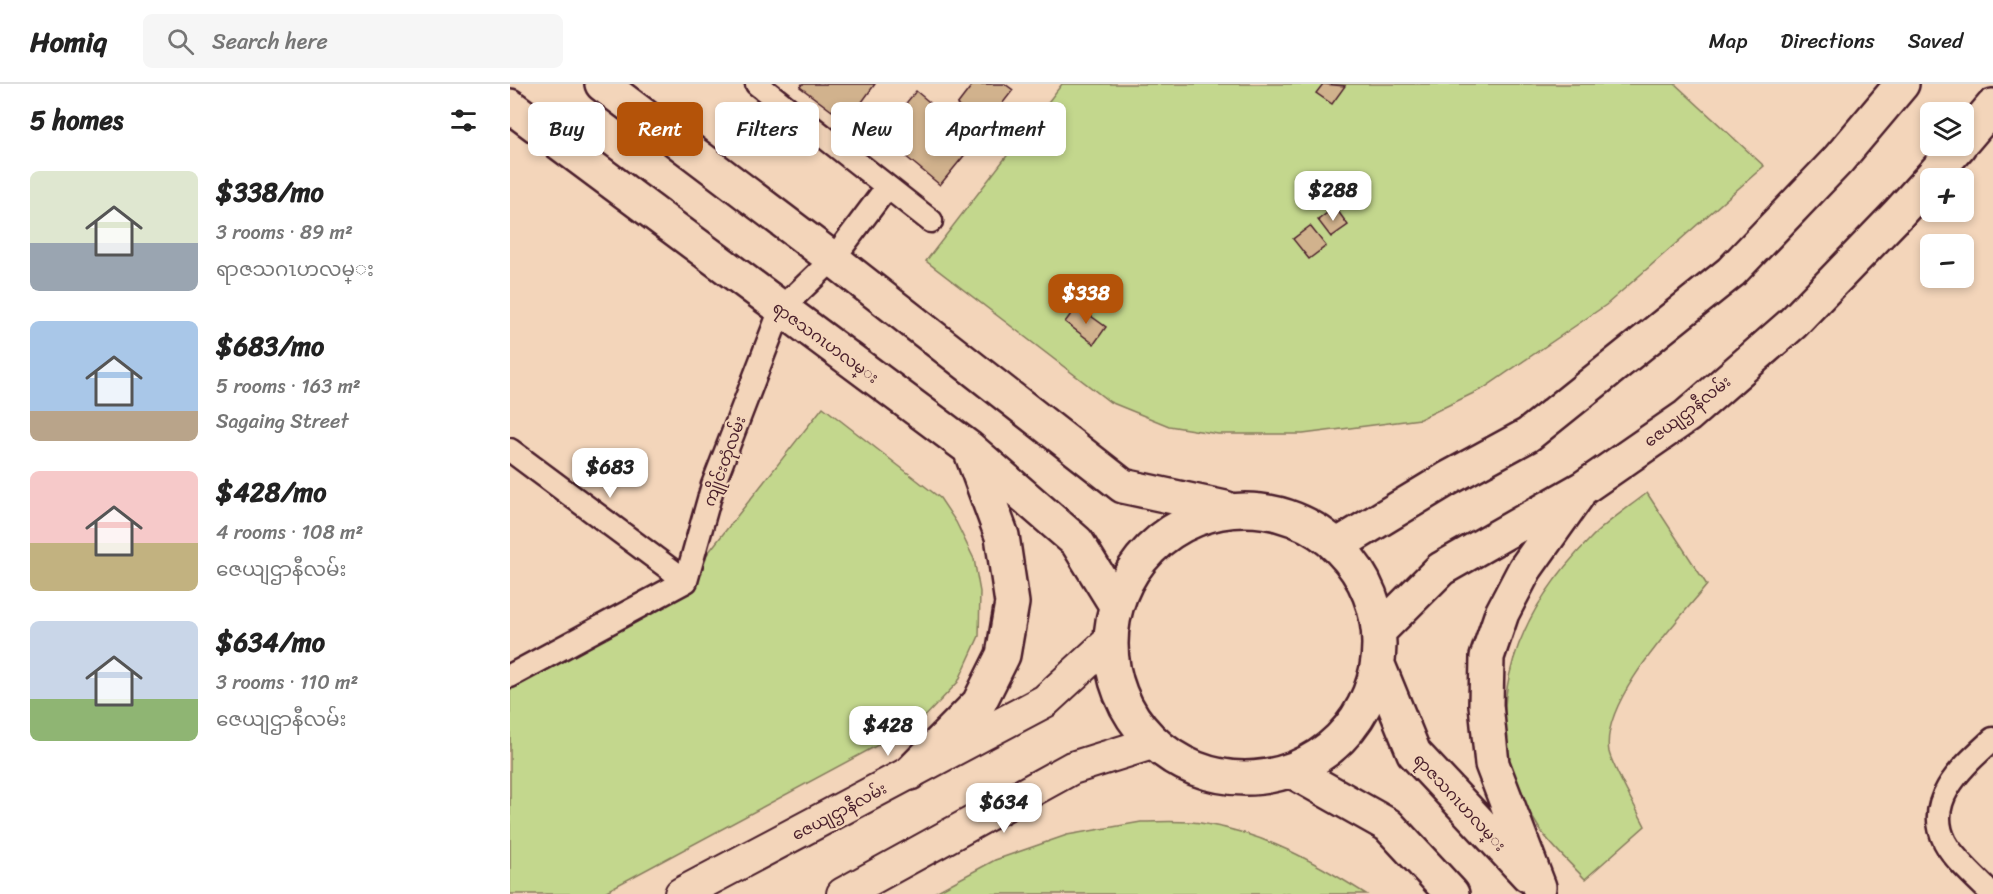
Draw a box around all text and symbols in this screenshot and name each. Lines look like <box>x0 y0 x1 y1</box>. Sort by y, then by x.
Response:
search box <box>143 14 563 68</box>
text: Homiq <box>30 17 107 66</box>
text: Search here <box>212 22 328 61</box>
text: Map <box>1709 22 1747 60</box>
text: Directions <box>1780 22 1875 60</box>
text: Saved <box>1908 22 1963 60</box>
icon: search <box>164 25 197 58</box>
text: 5 homes <box>30 97 123 143</box>
chip: Buy <box>528 102 605 156</box>
chip: Rent <box>617 102 703 156</box>
chip: Filters <box>715 102 819 156</box>
chip: New <box>831 102 913 156</box>
chip: Apartment <box>925 102 1066 156</box>
map controls <box>1920 102 1974 288</box>
button: layers <box>1920 102 1974 156</box>
icon: filters <box>447 104 480 137</box>
button: + <box>1920 168 1974 222</box>
text: $338/mo <box>216 169 324 215</box>
pin: $288 <box>1297 171 1369 222</box>
text: $288 <box>1308 173 1358 208</box>
icon: home <box>78 195 150 267</box>
text: 3 rooms · 89 m² <box>216 215 353 250</box>
button: − <box>1920 234 1974 288</box>
text: ရာဇသဂၤဟလမ္း <box>216 252 374 287</box>
pin: $338 <box>1050 274 1122 325</box>
text: $338 <box>1062 276 1110 311</box>
street label: ရာဇသဂၤဟလမ္း <box>766 294 885 391</box>
text: $683/mo <box>216 323 324 369</box>
icon: home <box>78 345 150 417</box>
street label: ဇေယျဌာနီလမ်း <box>1637 368 1737 455</box>
text: 5 rooms · 163 m² <box>216 369 361 404</box>
text: Sagaing Street <box>216 404 348 439</box>
street label: ကျိုင်းတုံလမ်း <box>695 412 754 511</box>
pin: $683 <box>574 448 646 499</box>
text: $683 <box>586 450 634 485</box>
text: $428/mo <box>216 469 327 515</box>
icon: home <box>78 495 150 567</box>
text: 4 rooms · 108 m² <box>216 515 363 550</box>
text: ဇေယျဌာနီလမ်း <box>216 552 346 587</box>
text: $634/mo <box>216 619 325 665</box>
icon: home <box>78 645 150 717</box>
text: 3 rooms · 110 m² <box>216 665 358 700</box>
text: ဇေယျဌာနီလမ်း <box>216 702 346 737</box>
pin: $428 <box>852 706 924 757</box>
text: $428 <box>863 708 913 743</box>
street label: ရာဇသဂၤဟလမ္း <box>1406 746 1513 858</box>
street label: ဇေယျဌာနီလမ်း <box>786 774 892 849</box>
pin: $634 <box>968 783 1040 834</box>
text: $634 <box>980 785 1028 820</box>

